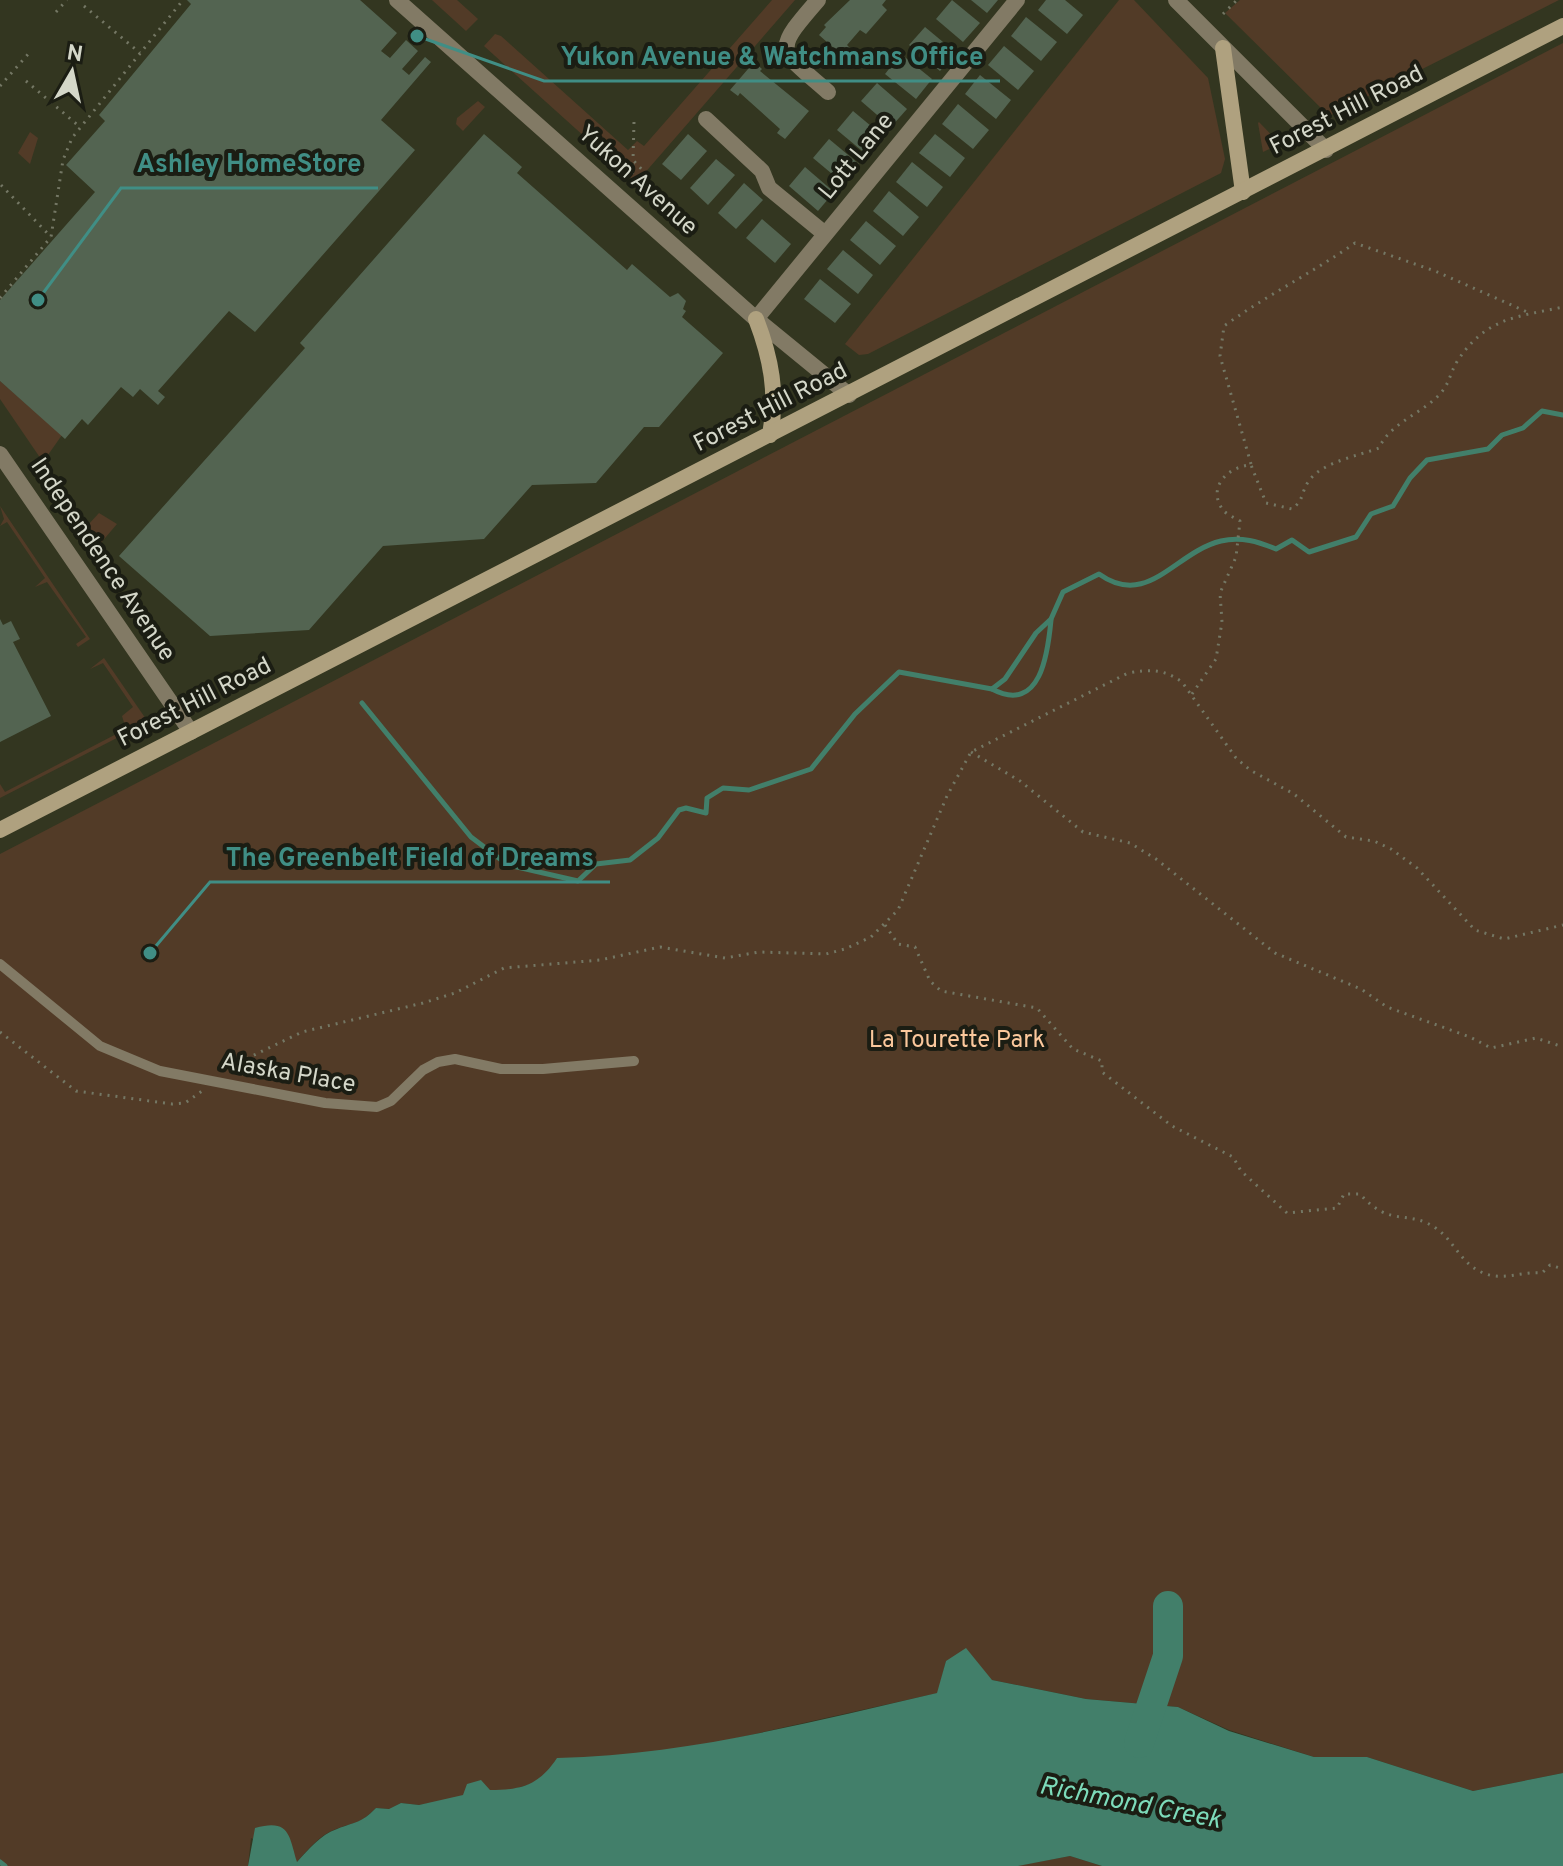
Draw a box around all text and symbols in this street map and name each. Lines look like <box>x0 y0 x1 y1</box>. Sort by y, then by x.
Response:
callout: Yukon Avenue & Watchmans Office <box>544 31 1000 81</box>
north arrow <box>32 32 112 112</box>
text: N <box>65 40 85 69</box>
text: Yukon Avenue & Watchmans Office <box>560 42 984 75</box>
street label: Forest Hill Road <box>1265 59 1429 163</box>
street label: Lott Lane <box>813 107 901 207</box>
street label: Yukon Avenue <box>571 119 703 243</box>
callout: Ashley HomeStore <box>121 138 378 188</box>
text: Ashley HomeStore <box>137 149 361 182</box>
street label: Forest Hill Road <box>689 356 853 460</box>
street label: Independence Avenue <box>23 453 181 667</box>
street label: Forest Hill Road <box>113 651 277 755</box>
callout: The Greenbelt Field of Dreams <box>210 832 610 882</box>
text: The Greenbelt Field of Dreams <box>226 843 594 876</box>
park label: La Tourette Park <box>869 1026 1045 1056</box>
street label: Alaska Place <box>218 1047 358 1101</box>
water label: Richmond Creek <box>1036 1770 1224 1838</box>

